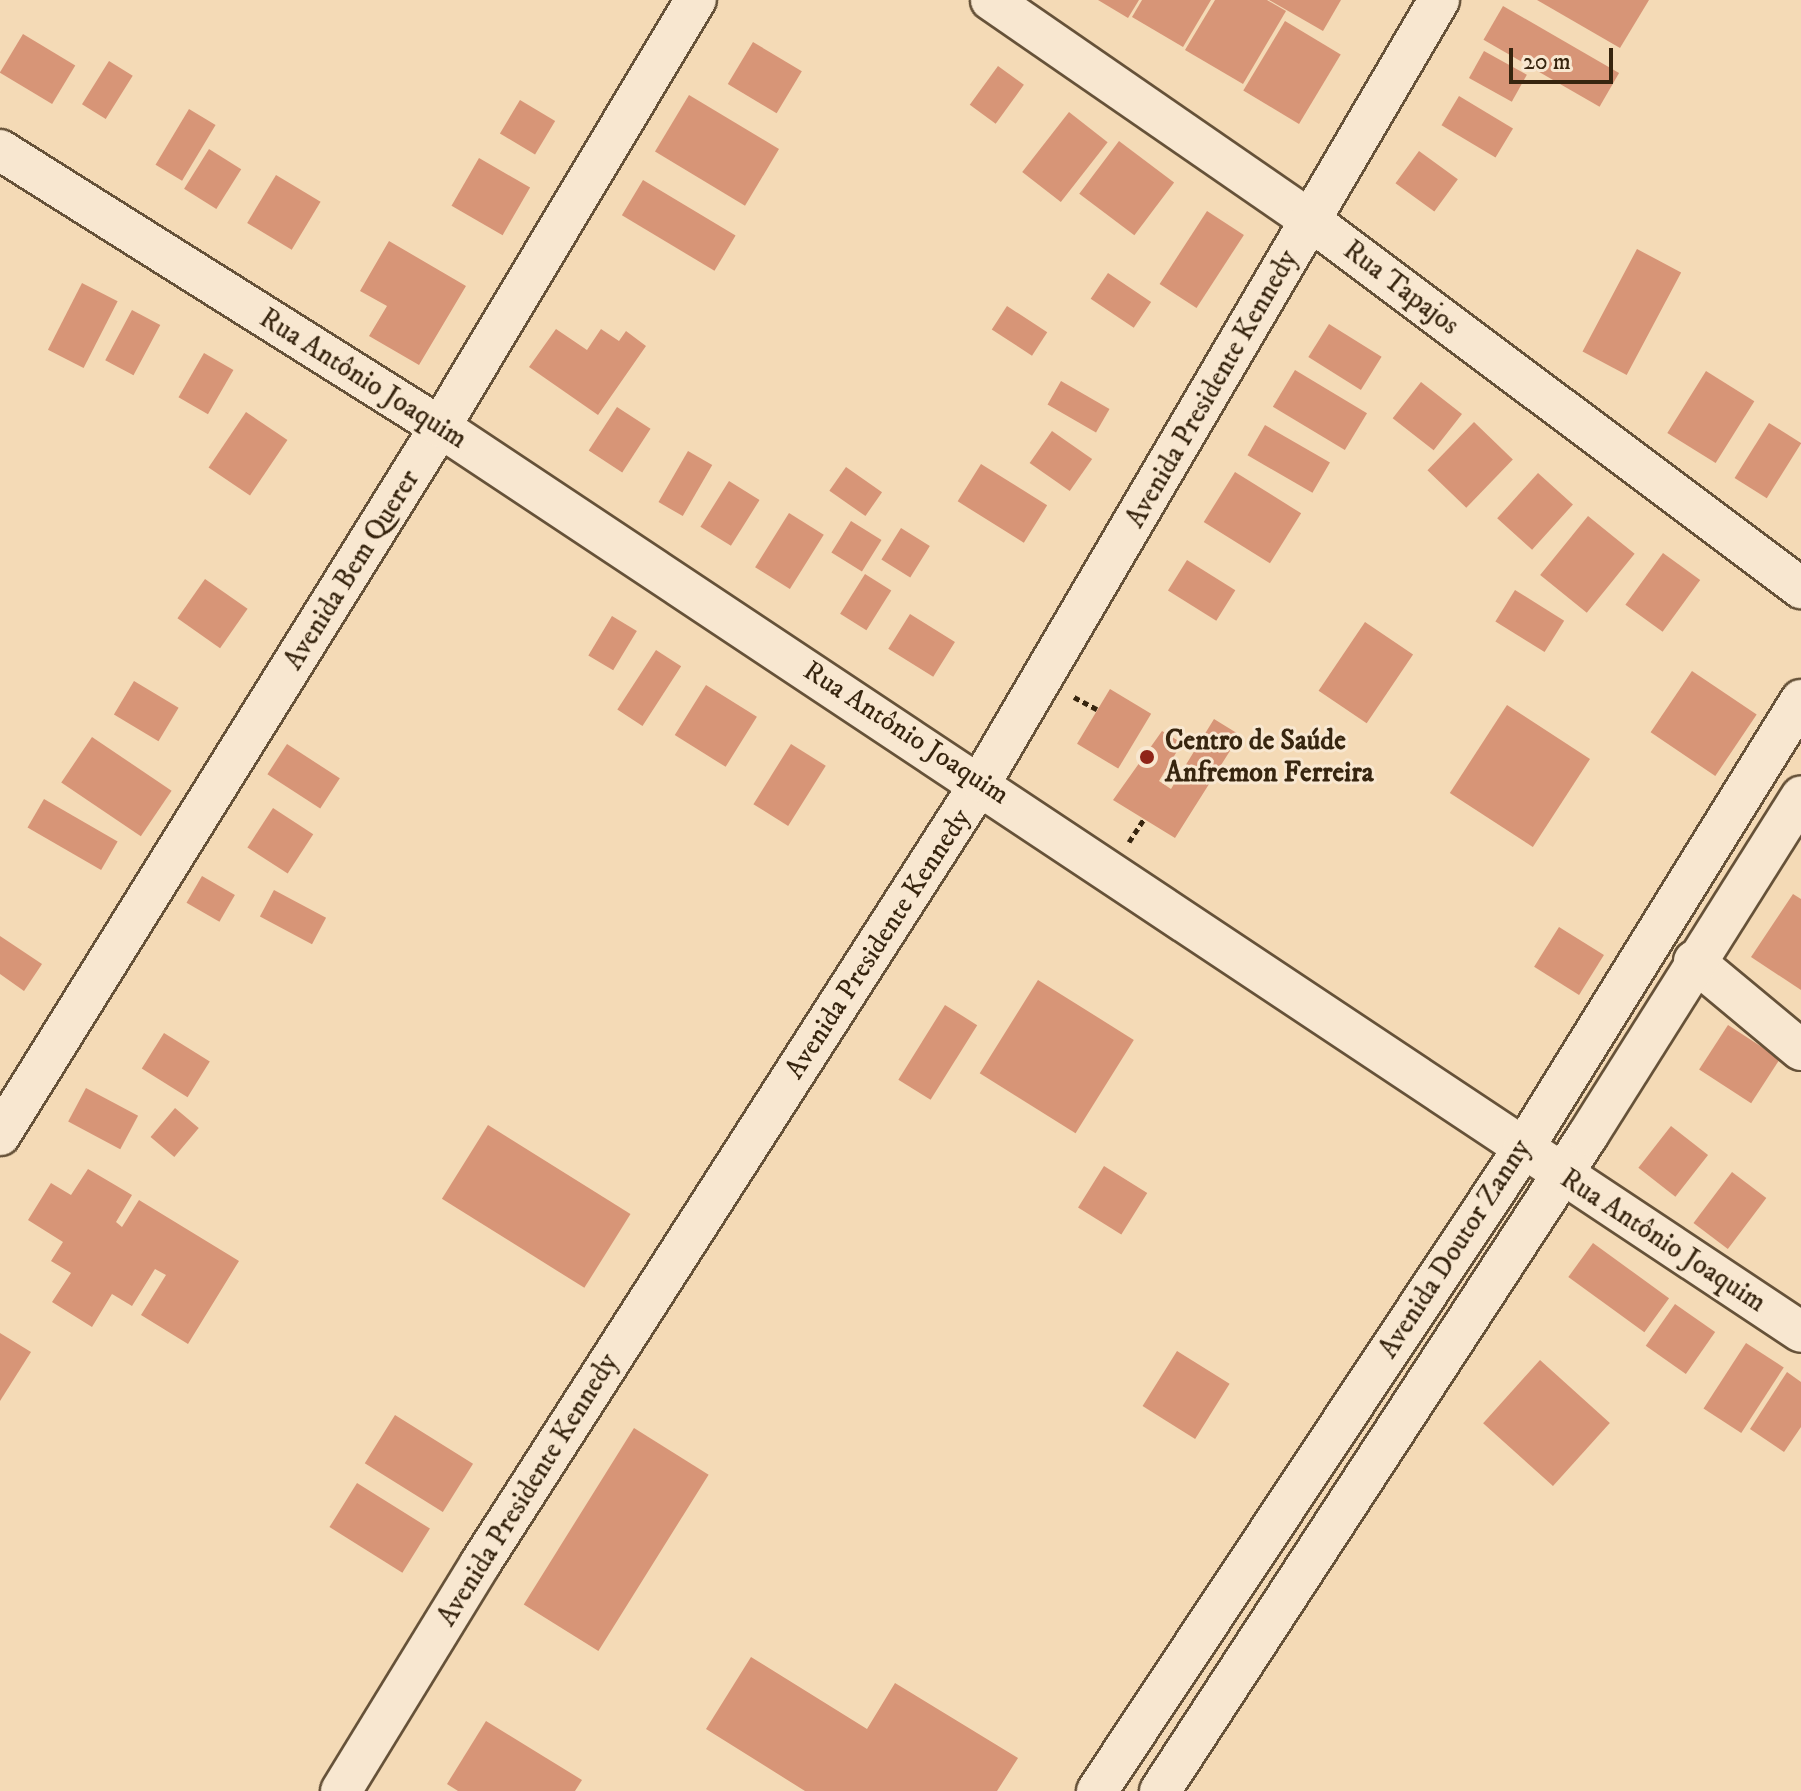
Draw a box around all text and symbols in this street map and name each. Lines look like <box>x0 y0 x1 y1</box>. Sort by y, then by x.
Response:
scale bar <box>1513 32 1617 82</box>
text: 20 m <box>1523 47 1571 77</box>
street label: Rua Tapajos <box>1336 234 1466 342</box>
street label: Avenida Presidente Kennedy <box>1119 244 1305 534</box>
street label: Rua Antônio Joaquim <box>253 302 473 456</box>
street label: Avenida Bem Querer <box>277 464 427 676</box>
street label: Rua Antônio Joaquim <box>797 654 1015 812</box>
place label: Centro de Saúde Anfremon Ferreira <box>1165 724 1374 790</box>
marker: Centro de Saúde Anfremon Ferreira <box>1136 746 1158 768</box>
street label: Avenida Presidente Kennedy <box>778 803 978 1085</box>
street label: Avenida Doutor Zanny <box>1372 1133 1538 1365</box>
street label: Rua Antônio Joaquim <box>1554 1162 1772 1320</box>
street label: Avenida Presidente Kennedy <box>430 1347 626 1633</box>

